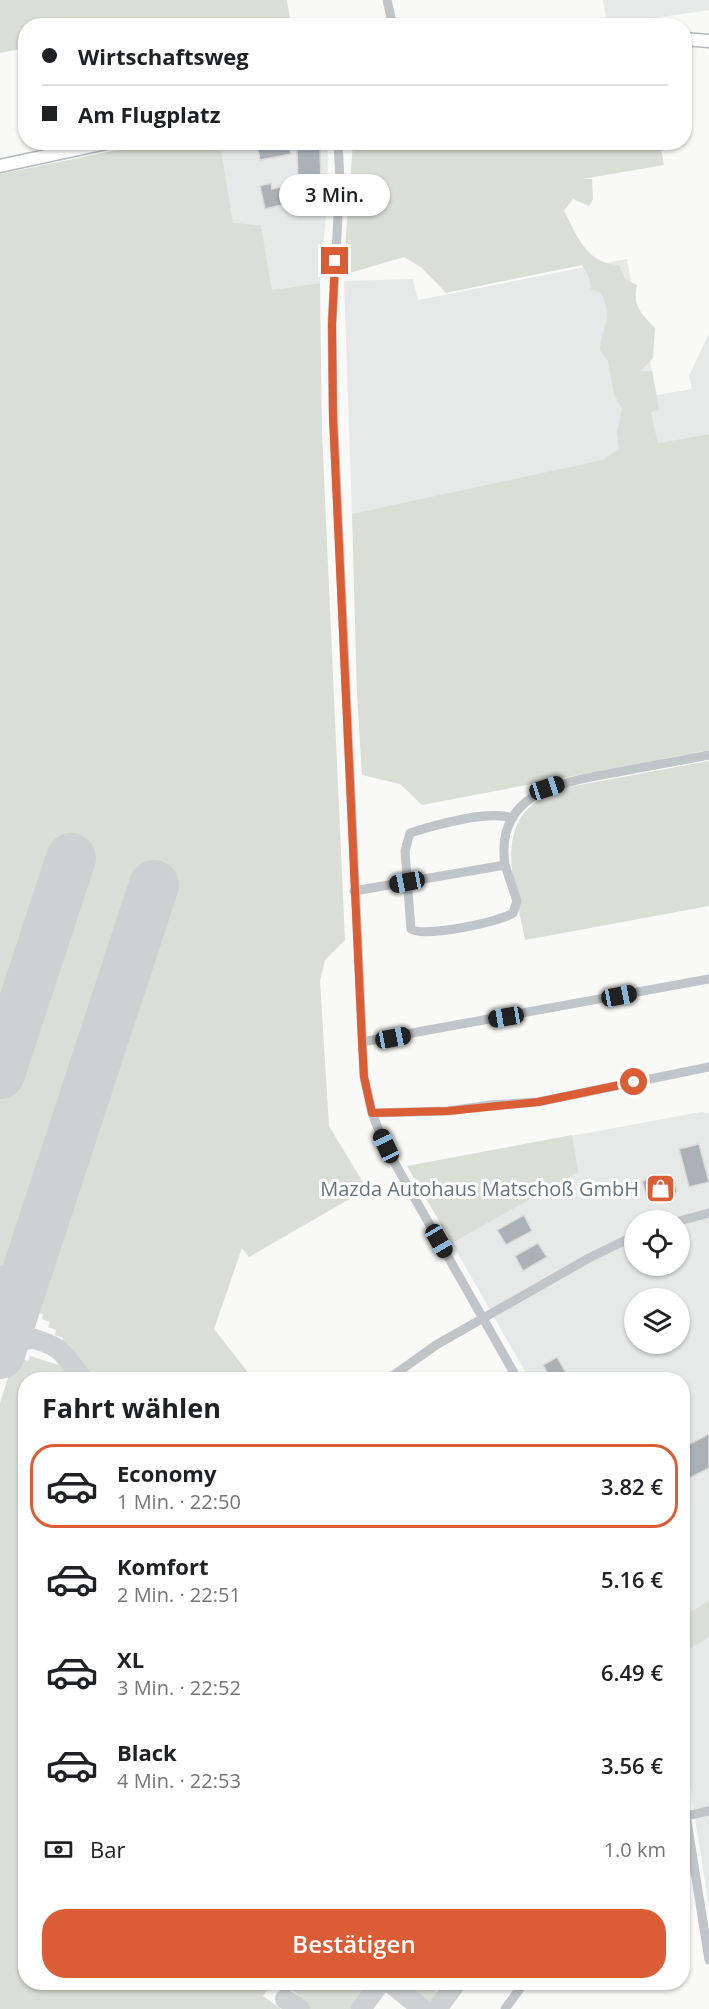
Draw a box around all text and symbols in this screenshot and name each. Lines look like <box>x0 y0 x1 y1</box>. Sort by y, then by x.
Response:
text: Wirtschaftsweg <box>78 41 249 71</box>
text: Am Flugplatz <box>78 99 220 129</box>
callout: 3 Min. <box>280 174 391 216</box>
text: 3 Min. <box>305 181 364 208</box>
route end <box>321 247 348 274</box>
car <box>527 774 567 802</box>
car <box>388 870 426 894</box>
car <box>600 984 638 1008</box>
car <box>487 1005 525 1029</box>
car <box>374 1026 412 1050</box>
route start <box>620 1068 647 1095</box>
car <box>370 1126 402 1166</box>
shop icon: Mazda Autohaus Matschoß GmbH <box>644 1172 676 1204</box>
place label: Mazda Autohaus Matschoß GmbH <box>320 1175 639 1202</box>
map controls <box>624 1210 690 1354</box>
button: locate <box>624 1210 690 1276</box>
car <box>422 1221 456 1261</box>
button: layers <box>624 1288 690 1354</box>
text: Fahrt wählen <box>42 1389 221 1426</box>
text: Economy <box>117 1458 216 1488</box>
icon: car <box>45 1459 99 1513</box>
text: 3.82 € <box>601 1471 663 1501</box>
text: 1 Min. · 22:50 <box>117 1488 241 1515</box>
text: Komfort <box>117 1551 209 1581</box>
icon: car <box>45 1552 99 1606</box>
text: 5.16 € <box>601 1564 663 1594</box>
text: 2 Min. · 22:51 <box>117 1581 241 1608</box>
text: XL <box>117 1644 144 1674</box>
icon: car <box>45 1645 99 1699</box>
text: 6.49 € <box>601 1657 663 1687</box>
text: 3 Min. · 22:52 <box>117 1674 241 1701</box>
text: Black <box>117 1737 177 1767</box>
icon: car <box>45 1738 99 1792</box>
text: 3.56 € <box>601 1750 663 1780</box>
text: 4 Min. · 22:53 <box>117 1767 241 1794</box>
icon: cash <box>42 1833 75 1866</box>
text: Bar <box>90 1834 125 1864</box>
text: 1.0 km <box>604 1836 666 1863</box>
button: Bestätigen <box>42 1909 666 1978</box>

